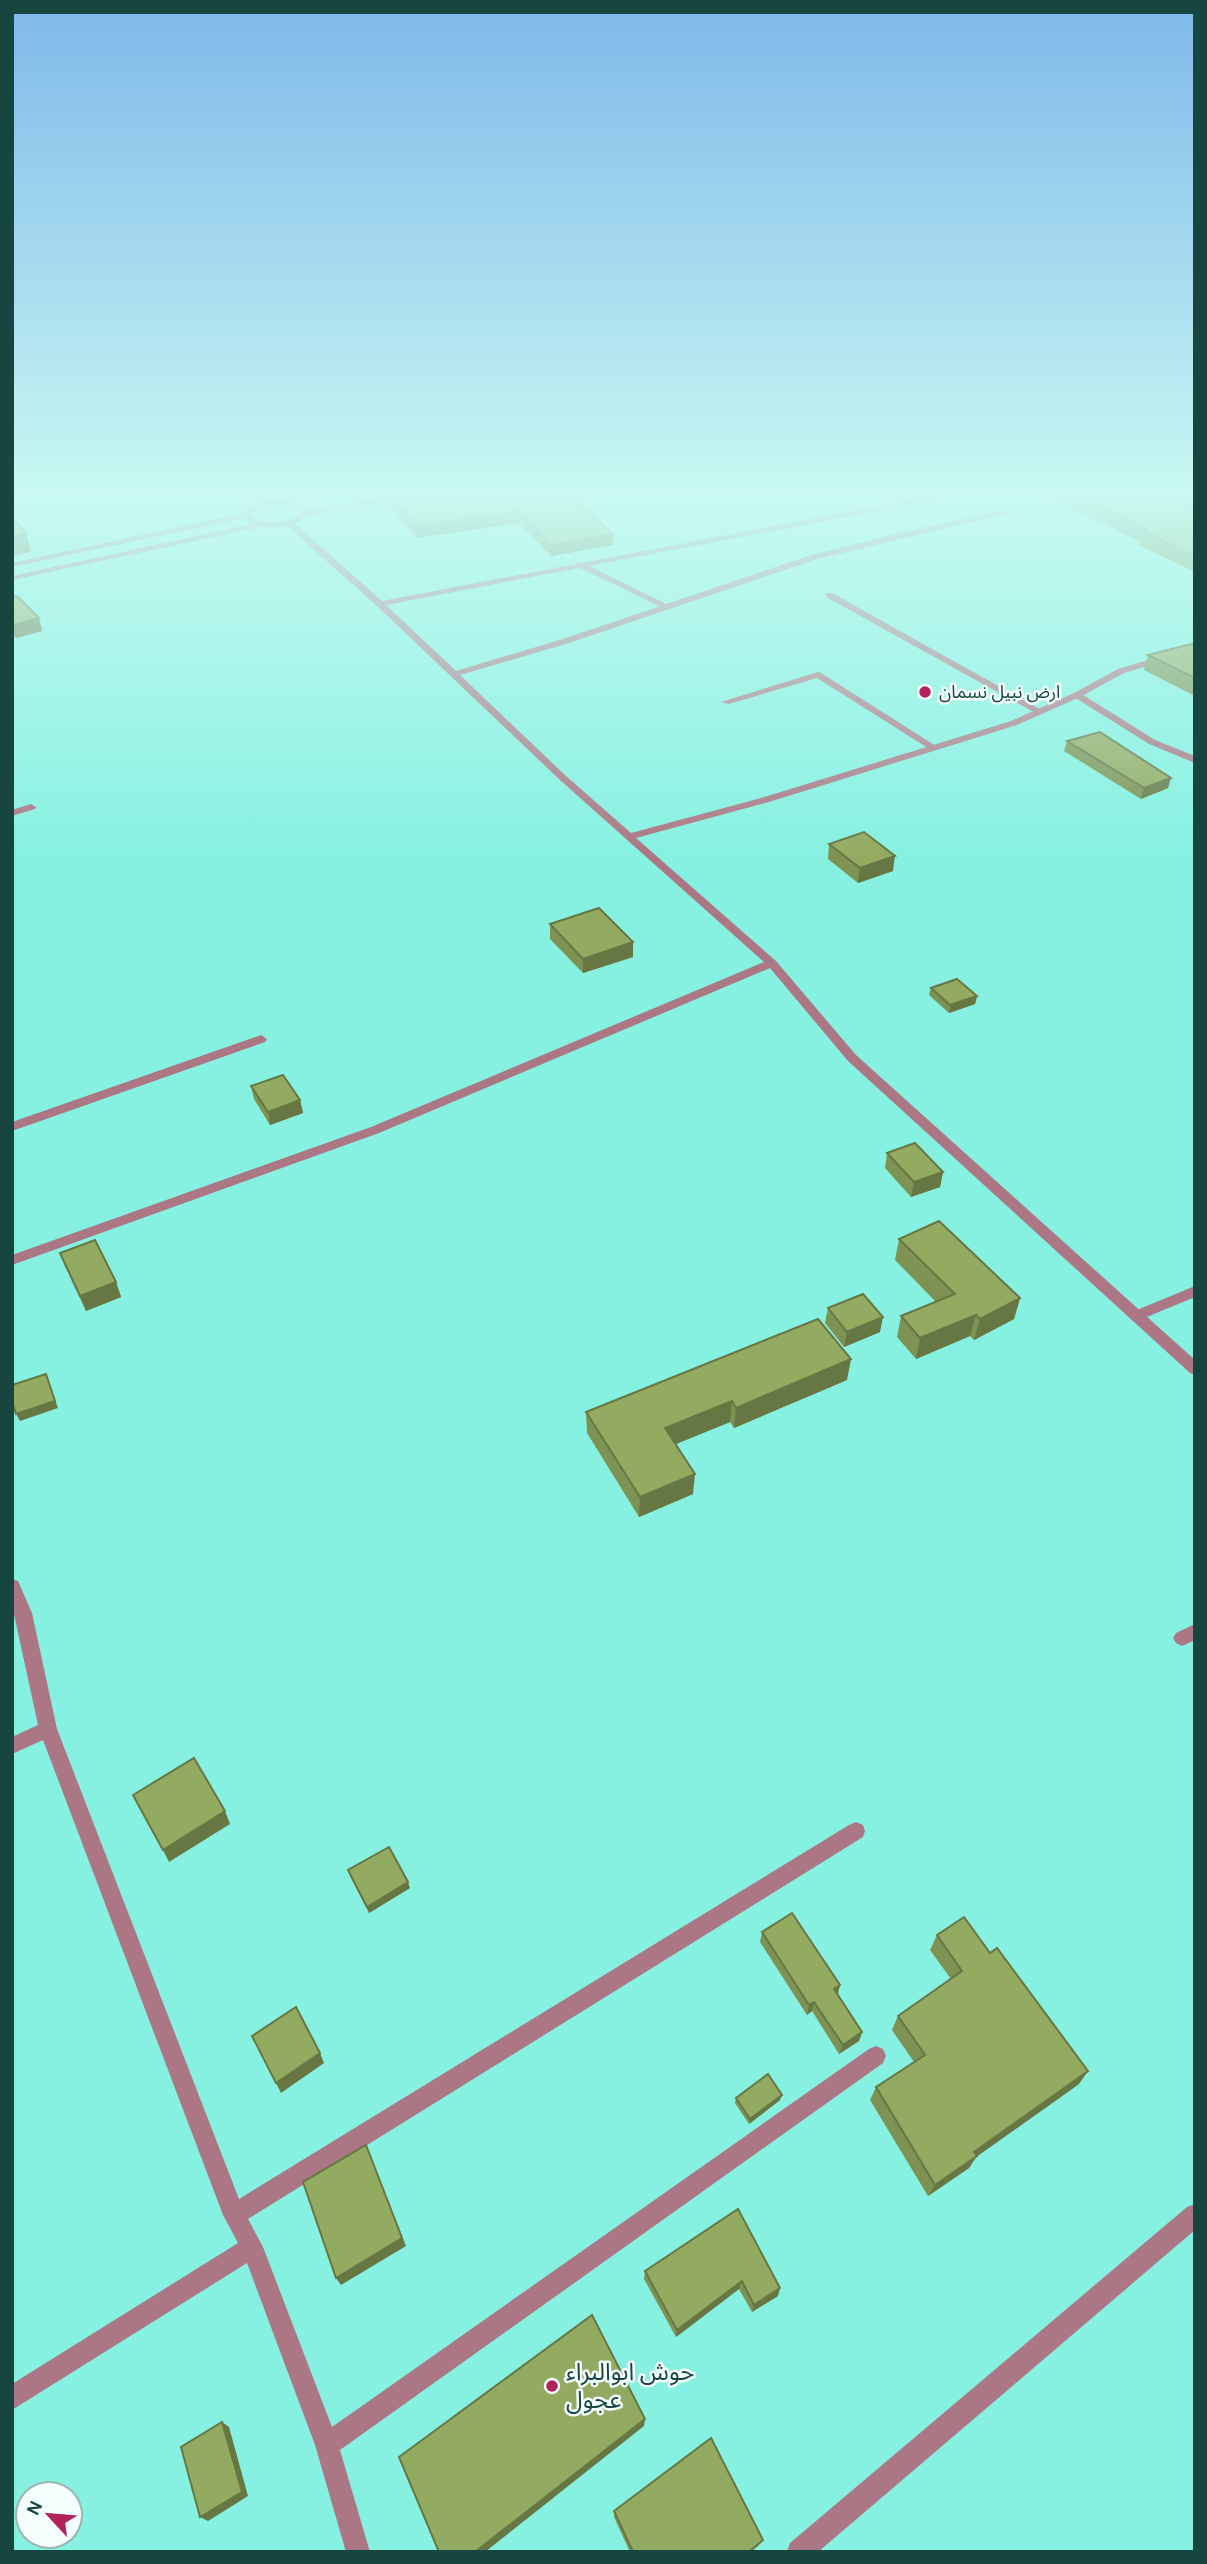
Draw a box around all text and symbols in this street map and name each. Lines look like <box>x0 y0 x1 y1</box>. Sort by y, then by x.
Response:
place label: ارض نبيل نسمان <box>939 681 1060 703</box>
marker: ارض نبيل نسمان <box>917 684 933 700</box>
place label: حوش ابوالبراء عجول <box>566 2358 694 2414</box>
marker: حوش ابوالبراء عجول <box>544 2378 560 2394</box>
north arrow <box>14 2480 84 2550</box>
text: N <box>22 2497 47 2519</box>

